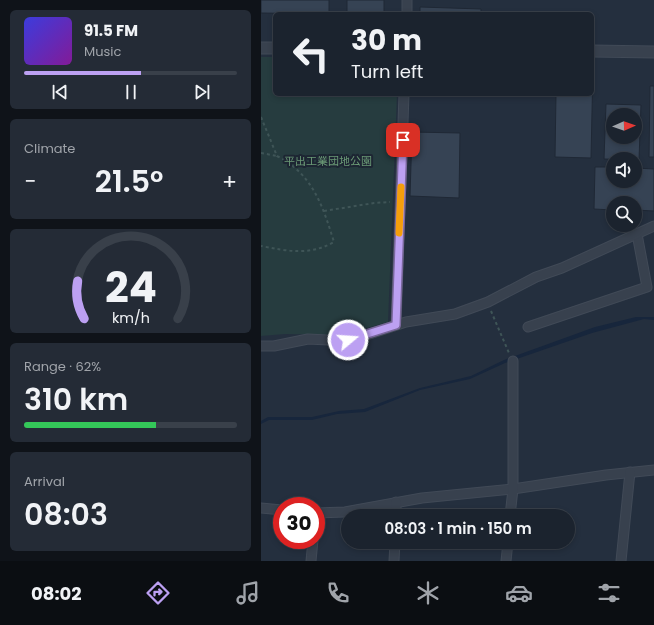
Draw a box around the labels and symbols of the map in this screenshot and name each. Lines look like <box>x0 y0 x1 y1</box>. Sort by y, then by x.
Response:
north arrow <box>606 108 642 144</box>
pin <box>386 123 420 157</box>
park label: 平出工業団地公園 <box>284 153 372 169</box>
position arrow <box>327 319 369 361</box>
speed limit sign: 30 <box>273 497 325 549</box>

